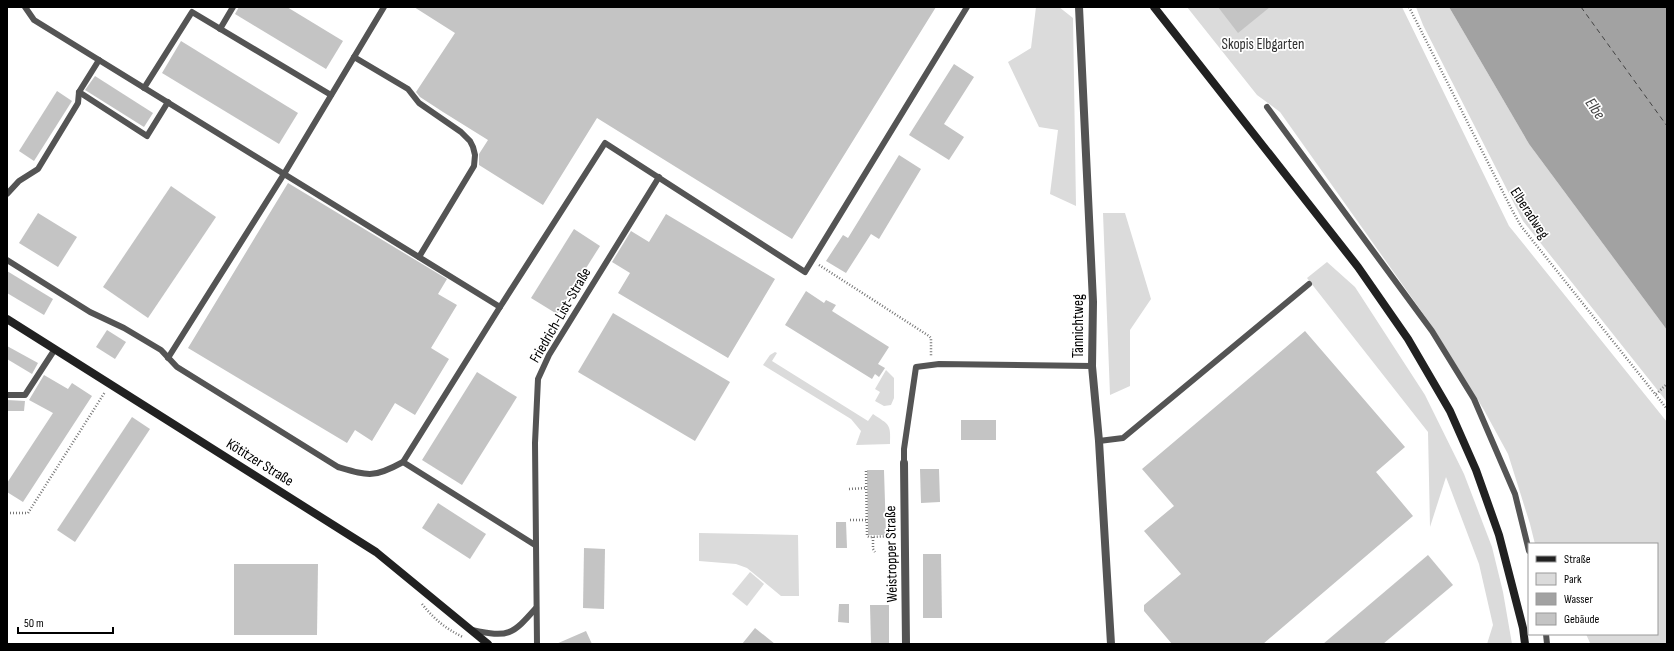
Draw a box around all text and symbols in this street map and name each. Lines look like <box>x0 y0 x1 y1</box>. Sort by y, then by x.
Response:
park label: Skopis Elbgarten <box>1221 35 1305 54</box>
water label: Elbe <box>1581 94 1609 123</box>
street label: Elberadweg <box>1506 184 1553 243</box>
street label: Friedrich-List-Straße <box>525 264 595 366</box>
street label: Tännichtweg <box>1069 294 1088 358</box>
street label: Kötitzer Straße <box>223 434 297 491</box>
street label: Weistropper Straße <box>881 505 902 603</box>
legend <box>1528 543 1658 635</box>
text: Straße <box>1564 552 1591 567</box>
text: Park <box>1564 572 1582 587</box>
text: Wasser <box>1564 592 1593 607</box>
scale bar <box>18 609 113 635</box>
text: Gebäude <box>1564 612 1599 627</box>
text: 50 m <box>24 616 44 631</box>

